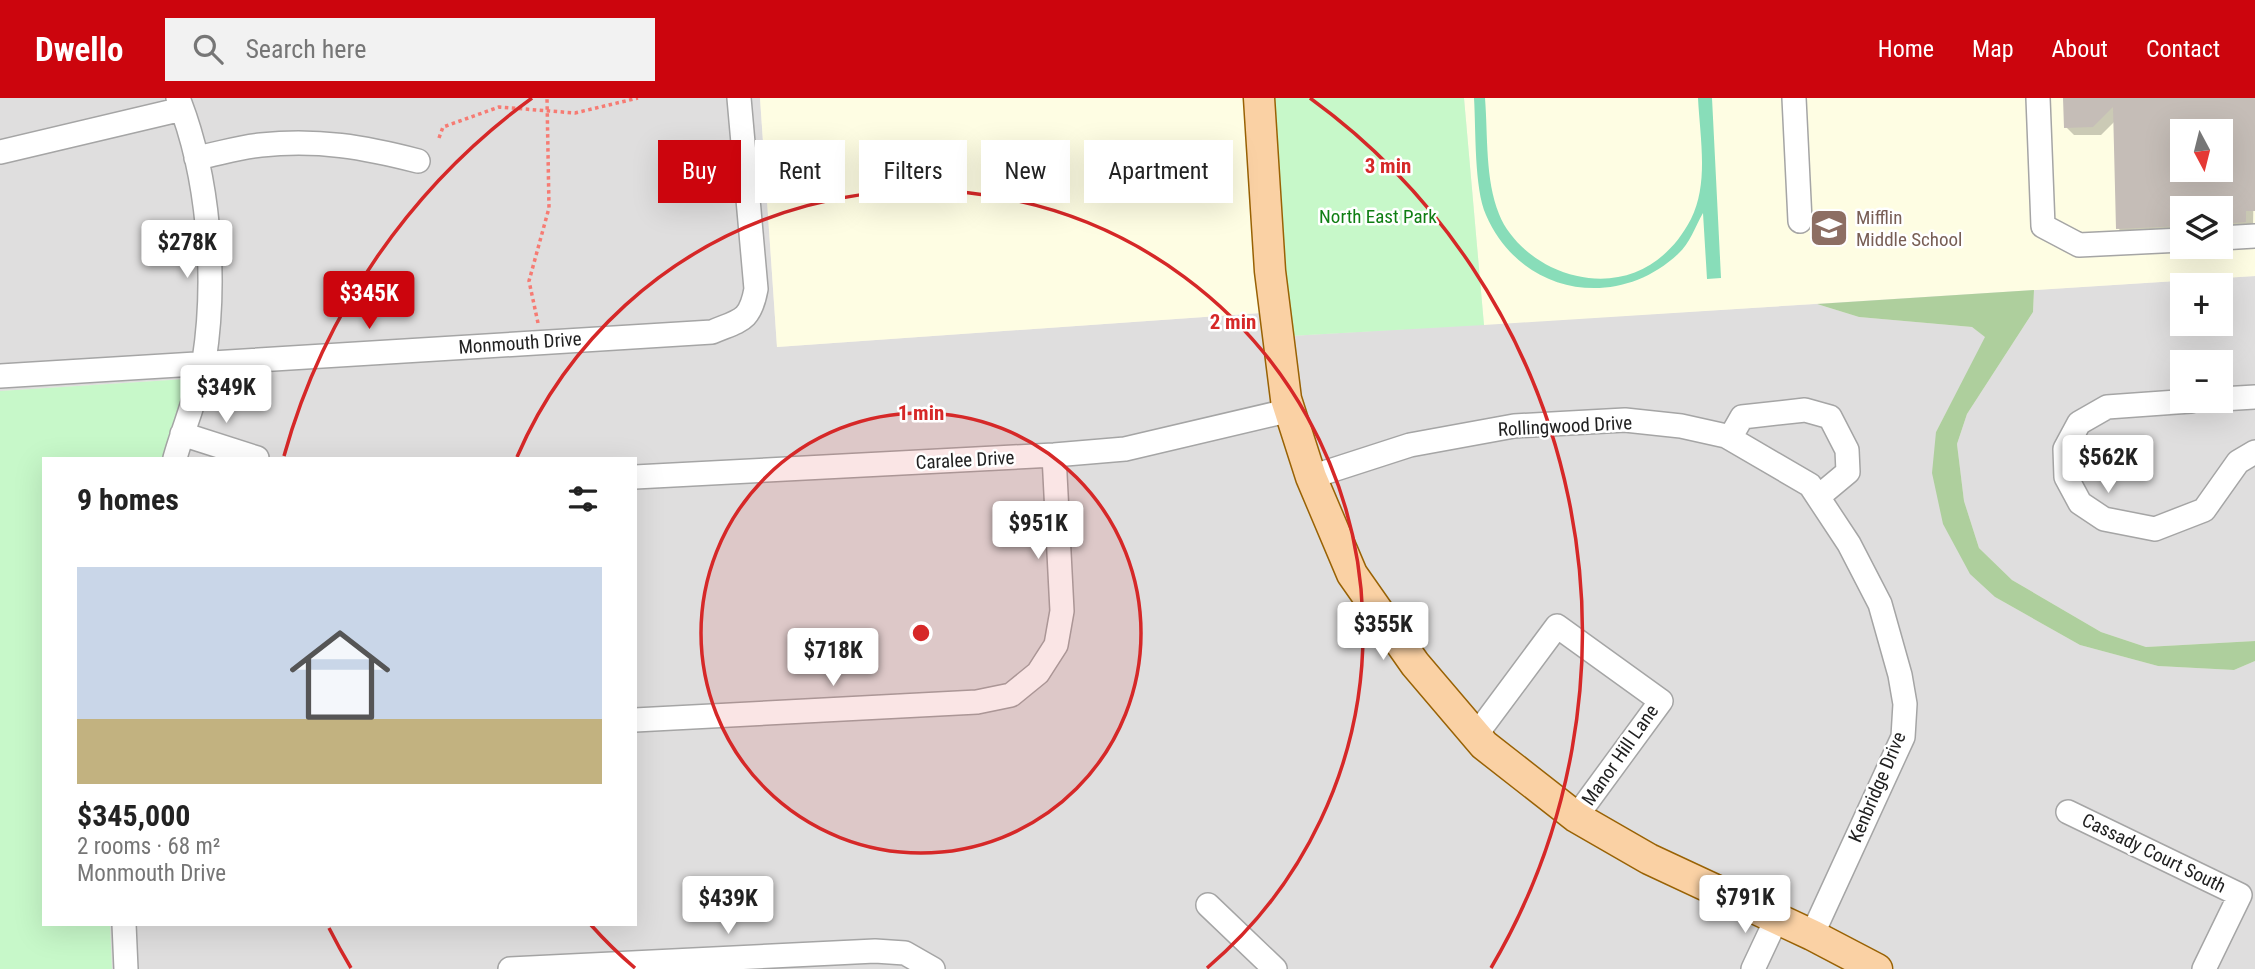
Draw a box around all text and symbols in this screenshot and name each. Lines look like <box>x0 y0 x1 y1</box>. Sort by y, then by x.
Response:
search box <box>165 18 655 81</box>
text: Dwello <box>35 30 123 69</box>
icon: search <box>189 30 227 68</box>
text: Search here <box>245 34 366 64</box>
text: Home <box>1878 35 1934 63</box>
text: Map <box>1972 35 2014 63</box>
text: About <box>2052 35 2108 63</box>
text: Contact <box>2146 35 2220 63</box>
north arrow <box>2170 119 2233 182</box>
map controls <box>2170 119 2233 413</box>
chip: Buy <box>658 140 741 203</box>
chip: Rent <box>755 140 845 203</box>
chip: Filters <box>859 140 967 203</box>
chip: New <box>981 140 1070 203</box>
chip: Apartment <box>1084 140 1233 203</box>
text: 3 min <box>1365 154 1411 178</box>
button: layers <box>2170 196 2233 259</box>
park label: North East Park <box>1319 205 1437 228</box>
place label: Mifflin Middle School <box>1856 206 1962 251</box>
school or university icon: Mifflin Middle School <box>1808 207 1850 249</box>
pin: $278K <box>138 220 236 280</box>
text: $278K <box>157 229 217 256</box>
pin: $345K <box>320 272 418 331</box>
button: + <box>2170 273 2233 336</box>
text: $345K <box>339 280 399 307</box>
text: 2 min <box>1210 310 1256 334</box>
street label: Monmouth Drive <box>458 327 582 359</box>
button: − <box>2170 350 2233 413</box>
pin: $349K <box>177 366 275 425</box>
text: $349K <box>196 374 256 401</box>
text: 1 min <box>898 401 944 425</box>
street label: Rollingwood Drive <box>1497 411 1633 441</box>
pin: $562K <box>2059 436 2157 495</box>
text: $562K <box>2078 444 2138 471</box>
street label: Caralee Drive <box>915 446 1015 474</box>
icon: filters <box>564 480 602 518</box>
text: 9 homes <box>77 482 179 517</box>
pin: $951K <box>989 502 1087 561</box>
text: $951K <box>1008 510 1068 537</box>
pin: $355K <box>1334 602 1432 662</box>
text: $355K <box>1353 611 1413 638</box>
icon: home <box>277 612 403 738</box>
centre of rings <box>909 621 933 645</box>
pin: $718K <box>784 628 882 688</box>
text: $718K <box>803 637 863 664</box>
street label: Manor Hill Lane <box>1577 700 1663 810</box>
street label: Kenbridge Drive <box>1843 728 1911 846</box>
text: $345,000 <box>77 798 190 833</box>
street label: Cassady Court South <box>2078 808 2230 898</box>
text: 2 rooms · 68 m² <box>77 833 220 860</box>
text: Monmouth Drive <box>77 860 226 887</box>
pin: $439K <box>679 876 777 936</box>
pin: $791K <box>1696 876 1794 935</box>
text: $791K <box>1715 884 1775 911</box>
text: $439K <box>698 885 758 912</box>

